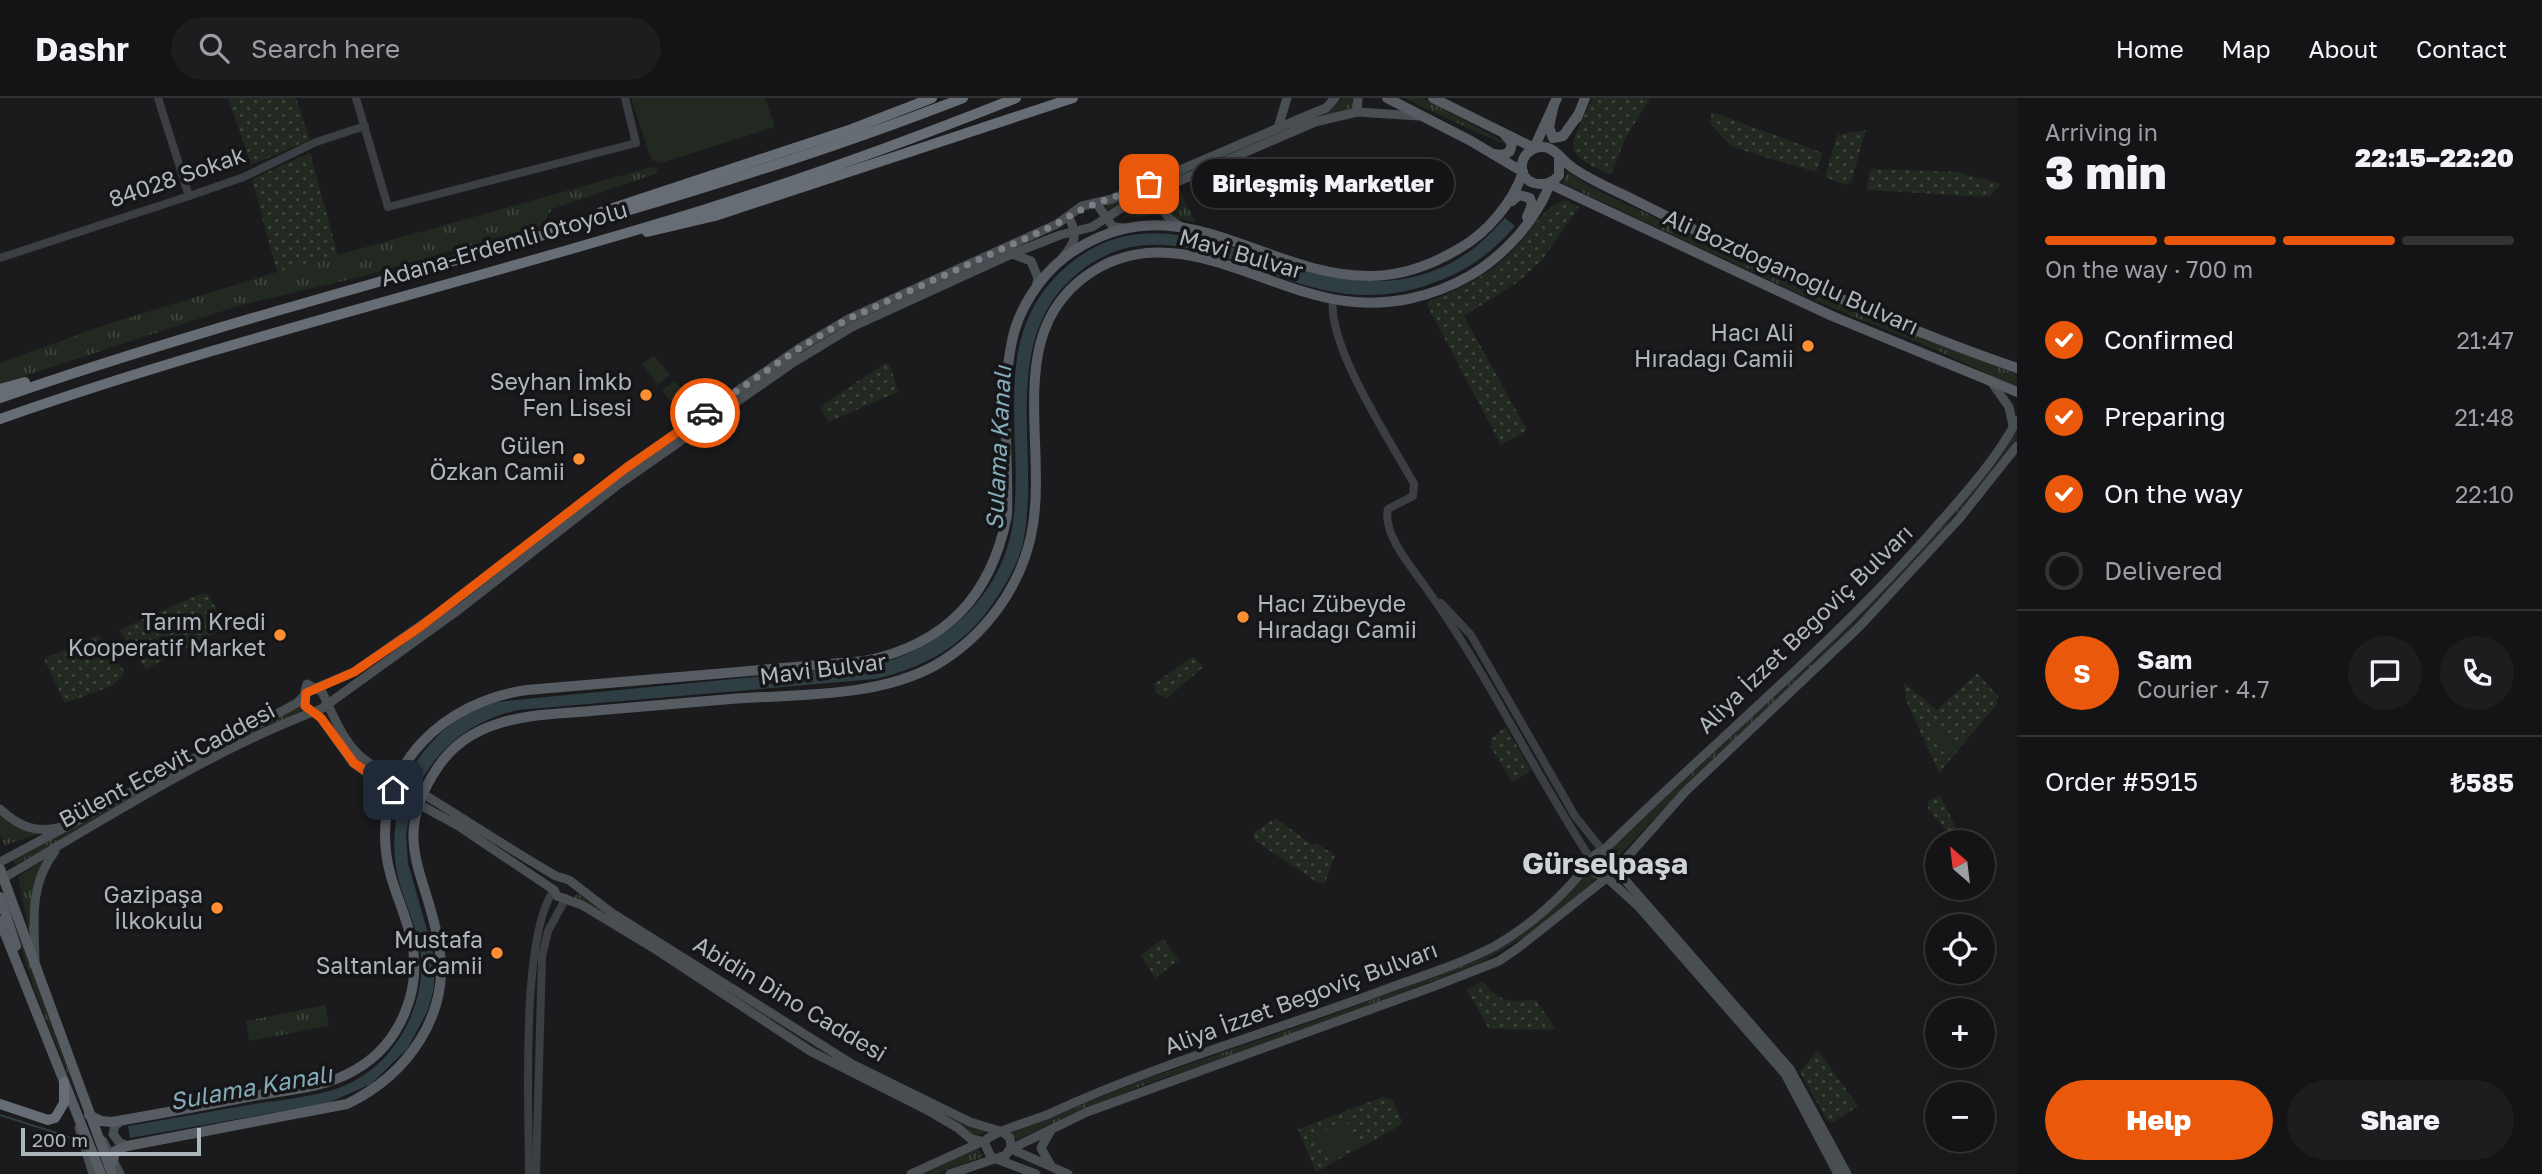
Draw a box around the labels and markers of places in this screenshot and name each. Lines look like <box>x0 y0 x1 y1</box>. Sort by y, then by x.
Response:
pin <box>1119 154 1179 214</box>
callout: Birleşmiş Marketler <box>1191 160 1454 208</box>
place label: Hacı Ali Hıradağı Camii <box>1634 318 1794 372</box>
marker: Hacı Ali Hıradağı Camii <box>1800 338 1816 354</box>
place label: Seyhan İmkb Fen Lisesi <box>490 367 632 421</box>
marker: Seyhan İmkb Fen Lisesi <box>638 387 654 403</box>
place label: Gülen Özkan Camii <box>430 431 565 485</box>
marker: Gülen Özkan Camii <box>571 451 587 467</box>
place label: Hacı Zübeyde Hıradağı Camii <box>1257 589 1417 643</box>
place label: Tarım Kredi Kooperatif Market <box>68 607 266 661</box>
marker: Hacı Zübeyde Hıradağı Camii <box>1235 609 1251 625</box>
marker: Tarım Kredi Kooperatif Market <box>272 627 288 643</box>
pin <box>363 760 423 820</box>
place label: Gazipaşa İlkokulu <box>104 880 203 934</box>
marker: Gazipaşa İlkokulu <box>209 900 225 916</box>
place label: Mustafa Saltanlar Camii <box>316 925 483 979</box>
marker: Mustafa Saltanlar Camii <box>489 945 505 961</box>

